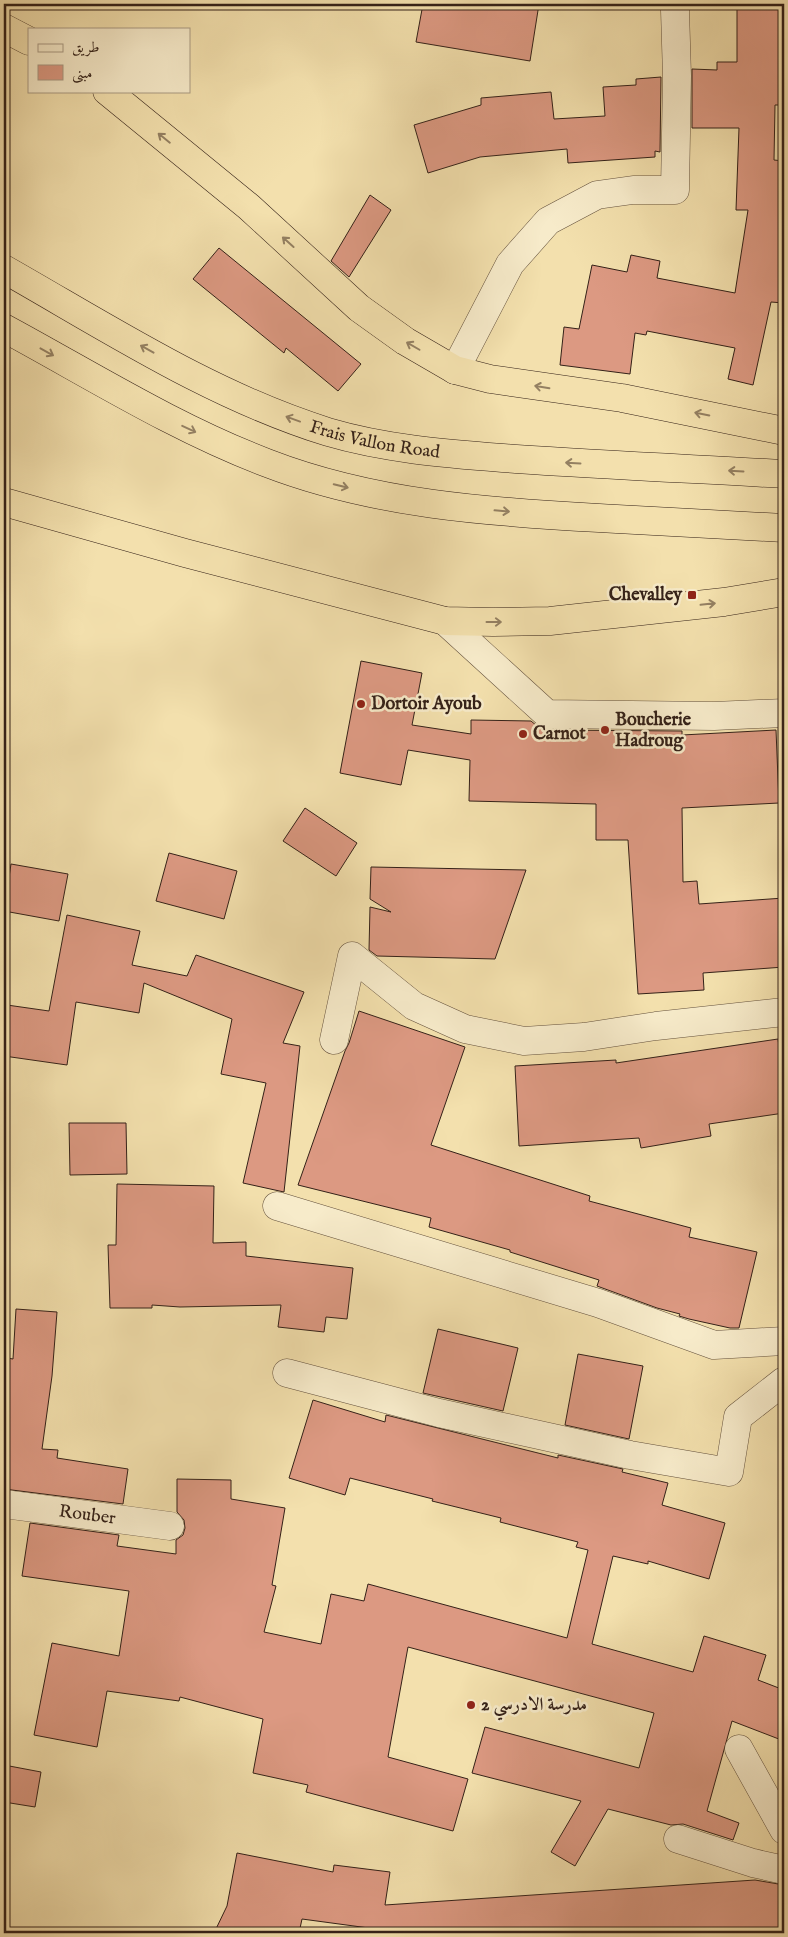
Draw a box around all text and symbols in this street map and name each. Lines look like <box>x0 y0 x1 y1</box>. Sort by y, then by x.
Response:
legend <box>28 28 190 92</box>
text: طريق <box>72 38 99 57</box>
text: مبنى <box>72 64 92 84</box>
one-way arrow <box>158 132 171 143</box>
one-way arrow <box>282 236 295 248</box>
one-way arrow <box>406 340 421 350</box>
one-way arrow <box>139 344 154 354</box>
one-way arrow <box>39 347 53 357</box>
one-way arrow <box>534 381 550 391</box>
one-way arrow <box>695 409 711 419</box>
one-way arrow <box>286 414 301 423</box>
street label: Frais Vallon Road <box>306 415 442 464</box>
one-way arrow <box>182 424 197 434</box>
one-way arrow <box>566 458 582 467</box>
one-way arrow <box>728 467 744 476</box>
one-way arrow <box>333 481 349 491</box>
one-way arrow <box>493 507 509 516</box>
place label: Chevalley <box>609 584 683 607</box>
marker: Chevalley <box>686 589 698 601</box>
one-way arrow <box>699 599 715 609</box>
one-way arrow <box>485 617 501 627</box>
place label: Dortoir Ayoub <box>371 693 482 716</box>
marker: Dortoir Ayoub <box>355 698 367 710</box>
place label: Boucherie Hadroug <box>615 709 692 753</box>
place label: Carnot <box>533 723 587 746</box>
marker: Boucherie Hadroug <box>599 724 611 736</box>
marker: Carnot <box>517 728 529 740</box>
street label: Rouber <box>57 1500 117 1530</box>
place label: مدرسة الادرسي 2 <box>481 1694 587 1721</box>
marker: مدرسة الادرسي 2 <box>465 1699 477 1711</box>

